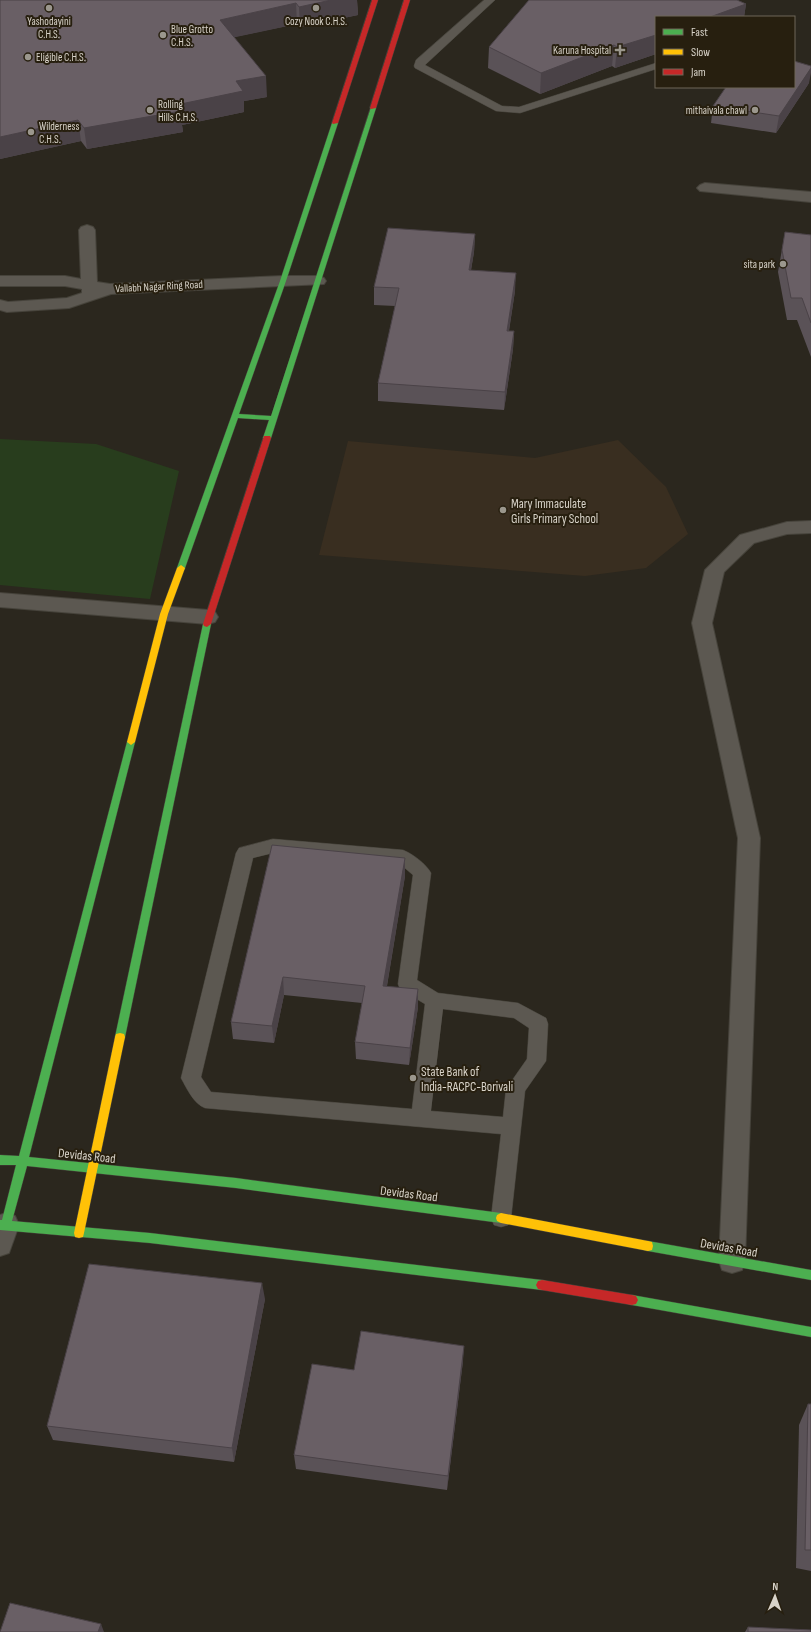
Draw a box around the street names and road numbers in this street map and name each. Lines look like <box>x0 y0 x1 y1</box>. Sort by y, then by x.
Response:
street label: Vallabh Nagar Ring Road <box>115 278 204 295</box>
street label: Devidas Road <box>57 1145 116 1167</box>
street label: Devidas Road <box>379 1183 439 1205</box>
street label: Devidas Road <box>699 1235 759 1261</box>

